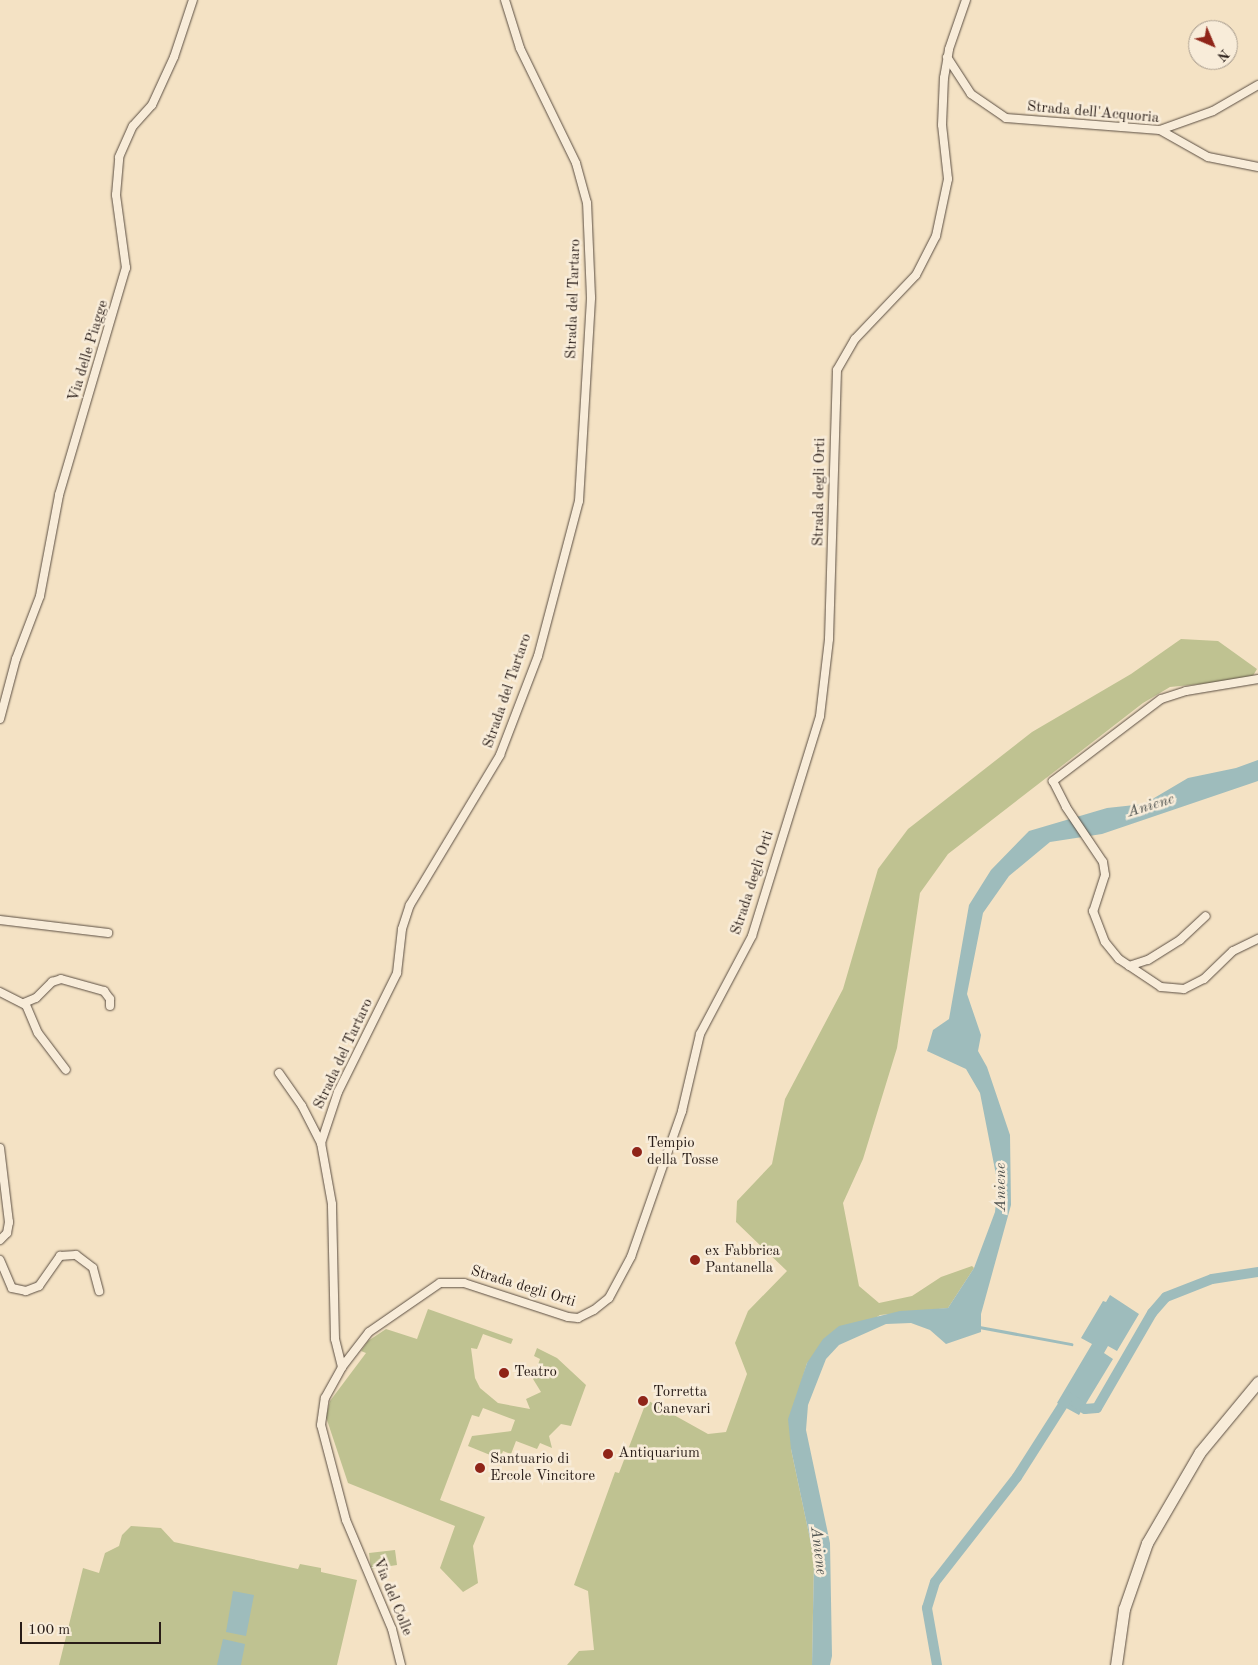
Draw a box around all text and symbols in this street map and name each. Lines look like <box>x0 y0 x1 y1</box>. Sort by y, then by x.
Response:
north arrow <box>1188 20 1238 70</box>
text: N <box>1214 46 1232 64</box>
street label: Strada dell'Acquoria <box>1026 98 1160 128</box>
street label: Strada del Tartaro <box>563 239 585 359</box>
street label: Via delle Piagge <box>65 298 113 404</box>
street label: Strada degli Orti <box>810 438 830 546</box>
street label: Strada del Tartaro <box>480 631 536 751</box>
water label: Aniene <box>1125 790 1177 822</box>
street label: Strada degli Orti <box>728 829 778 937</box>
street label: Strada del Tartaro <box>310 996 378 1112</box>
place label: Tempio della Tosse <box>647 1134 718 1169</box>
marker: Tempio della Tosse <box>631 1146 643 1158</box>
water label: Aniene <box>991 1163 1011 1211</box>
place label: ex Fabbrica Pantanella <box>705 1242 780 1277</box>
marker: ex Fabbrica Pantanella <box>689 1254 701 1266</box>
street label: Strada degli Orti <box>468 1263 578 1311</box>
place label: Teatro <box>514 1364 557 1382</box>
marker: Teatro <box>498 1367 510 1379</box>
place label: Torretta Canevari <box>653 1383 711 1418</box>
marker: Torretta Canevari <box>637 1395 649 1407</box>
place label: Antiquarium <box>618 1445 700 1463</box>
marker: Antiquarium <box>602 1448 614 1460</box>
place label: Santuario di Ercole Vincitore <box>490 1450 595 1485</box>
marker: Santuario di Ercole Vincitore <box>474 1462 486 1474</box>
water label: Aniene <box>806 1526 830 1576</box>
street label: Via del Colle <box>368 1556 416 1638</box>
scale bar <box>22 1612 164 1644</box>
text: 100 m <box>28 1623 70 1638</box>

